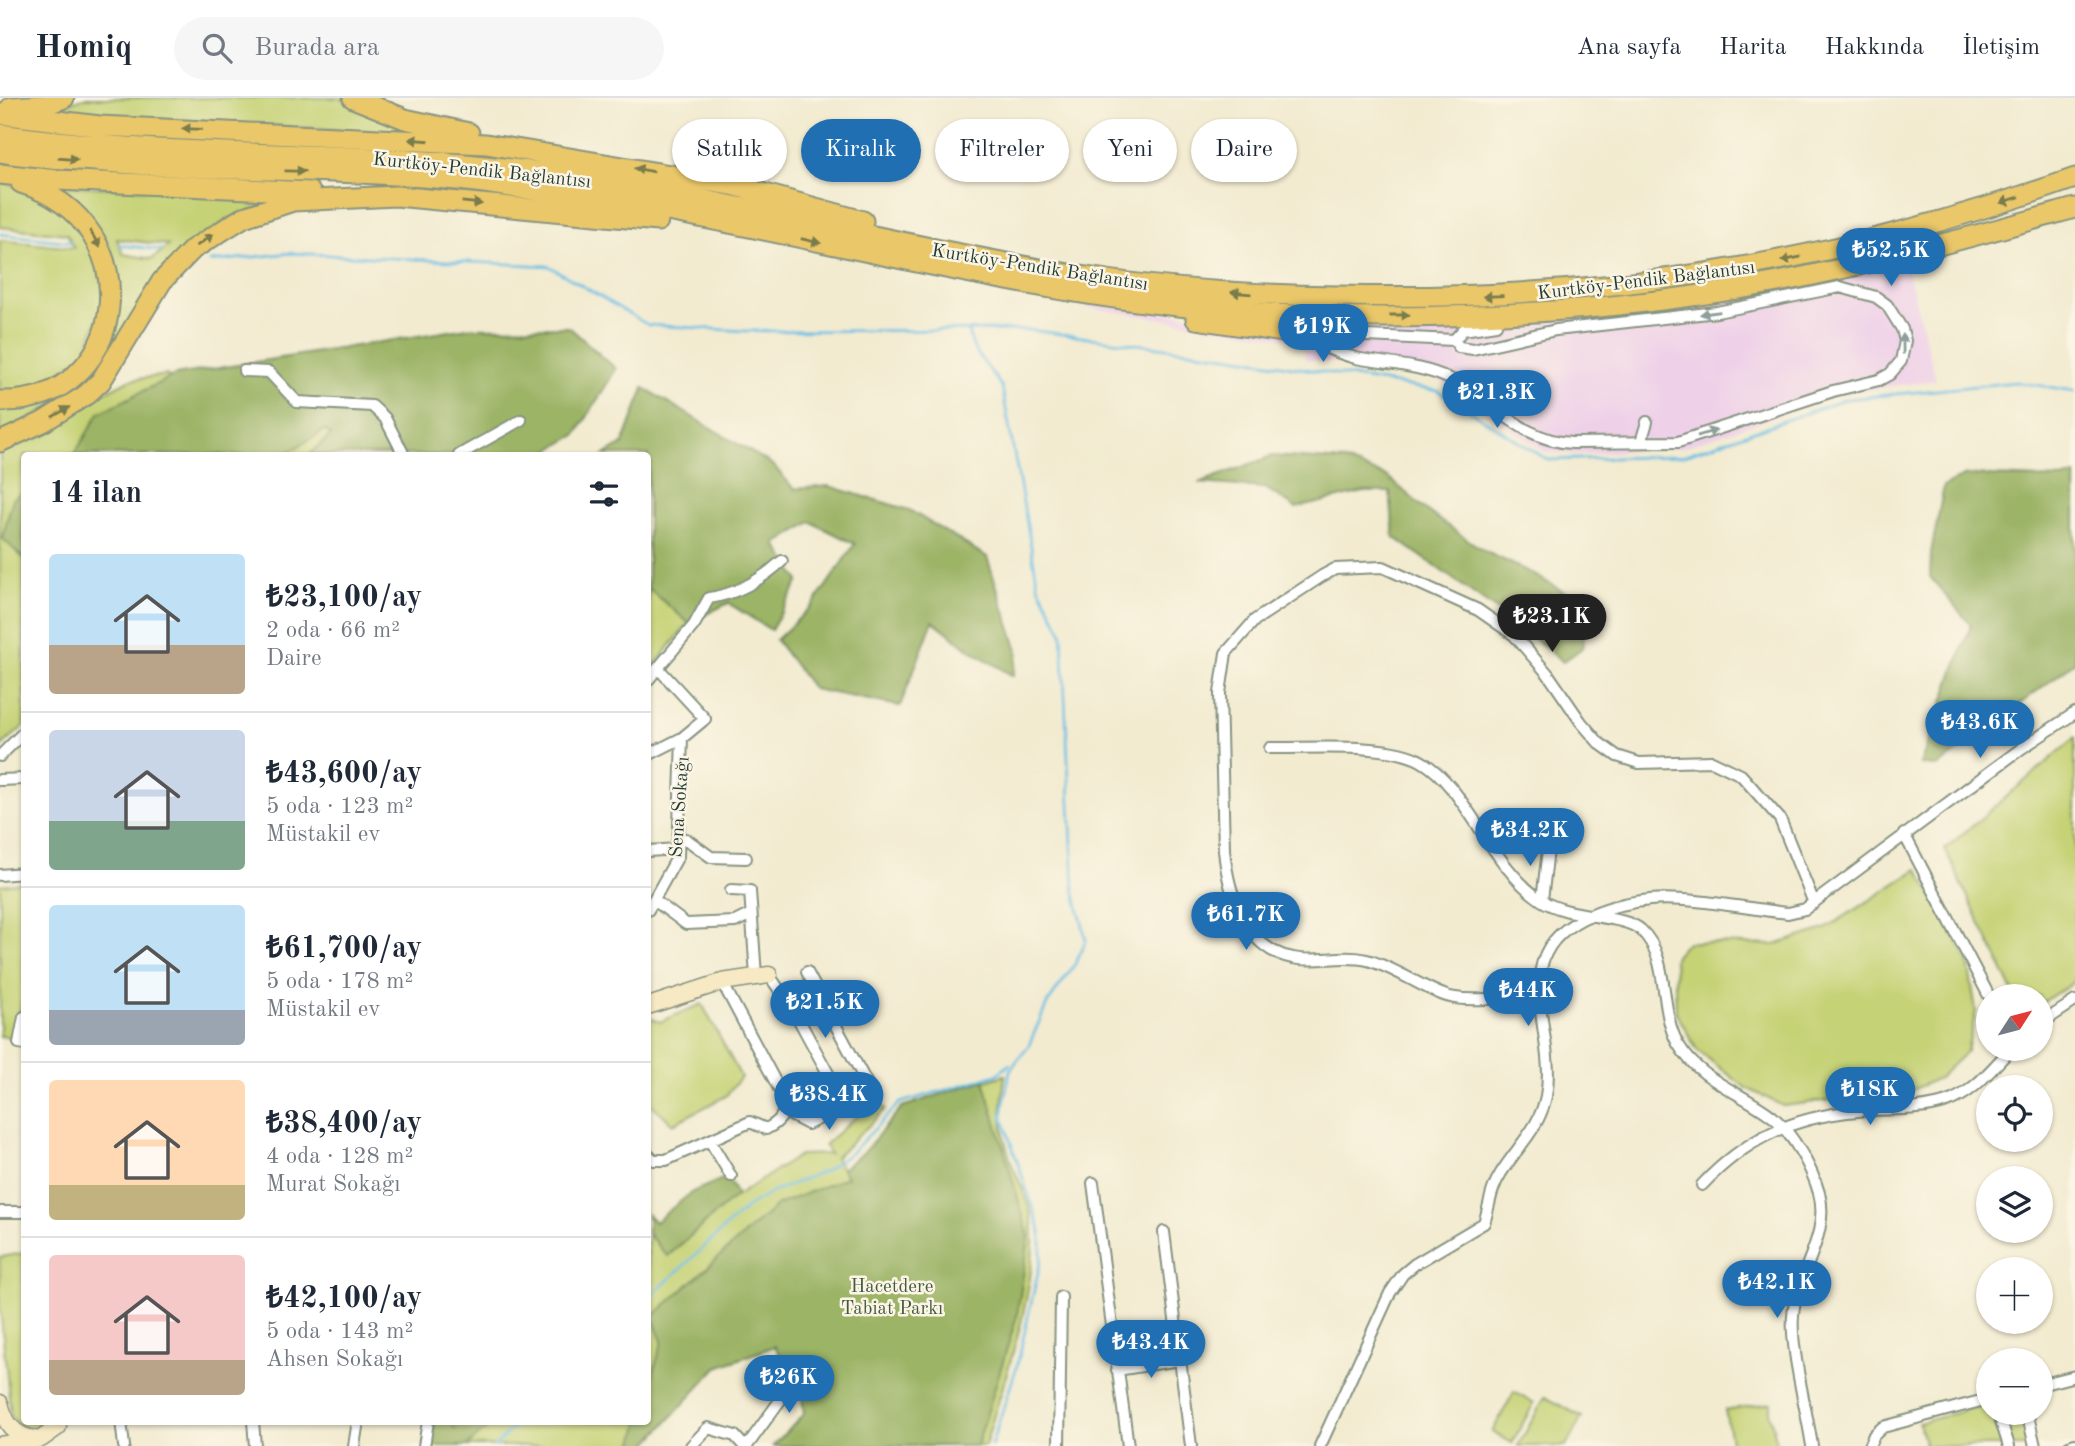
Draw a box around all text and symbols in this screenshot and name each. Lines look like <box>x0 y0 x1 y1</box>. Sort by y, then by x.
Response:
search box <box>174 17 664 80</box>
icon: search <box>198 29 236 67</box>
text: Homiq <box>35 32 132 65</box>
text: Burada ara <box>254 35 380 61</box>
text: Ana sayfa <box>1577 36 1681 60</box>
text: Harita <box>1719 36 1787 60</box>
text: Hakkında <box>1825 36 1924 60</box>
text: İletişim <box>1962 36 2040 60</box>
chip: Satılık <box>672 119 787 182</box>
chip: Kiralık <box>801 119 921 182</box>
chip: Filtreler <box>935 119 1069 182</box>
chip: Yeni <box>1083 119 1177 182</box>
chip: Daire <box>1191 119 1297 182</box>
one-way arrow <box>181 124 203 135</box>
one-way arrow <box>408 134 430 145</box>
street label: Kurtköy-Pendik Bağlantısı <box>372 151 592 192</box>
one-way arrow <box>57 154 79 165</box>
one-way arrow <box>633 164 655 175</box>
one-way arrow <box>284 165 306 176</box>
one-way arrow <box>2000 195 2021 206</box>
one-way arrow <box>462 198 484 209</box>
pin: ₺52.5K <box>1834 228 1948 288</box>
one-way arrow <box>89 229 101 248</box>
one-way arrow <box>196 233 214 247</box>
one-way arrow <box>800 236 822 247</box>
text: ₺52.5K <box>1852 239 1930 262</box>
street label: Kurtköy-Pendik Bağlantısı <box>930 242 1149 295</box>
one-way arrow <box>1780 254 1802 265</box>
street label: Kurtköy-Pendik Bağlantısı <box>1536 259 1756 304</box>
one-way arrow <box>1230 287 1252 298</box>
one-way arrow <box>1481 290 1503 301</box>
pin: ₺19K <box>1282 304 1364 364</box>
one-way arrow <box>1699 308 1721 319</box>
one-way arrow <box>1389 310 1411 321</box>
text: ₺19K <box>1294 315 1352 338</box>
one-way arrow <box>1897 333 1909 355</box>
pin: ₺21.3K <box>1440 370 1554 430</box>
text: ₺21.3K <box>1458 381 1536 404</box>
one-way arrow <box>51 406 71 418</box>
one-way arrow <box>1697 428 1718 438</box>
icon: filters <box>585 475 623 513</box>
text: 14 ilan <box>49 479 142 509</box>
icon: home <box>105 582 189 666</box>
text: ₺23,100/ay <box>266 583 422 613</box>
pin: ₺23.1K <box>1495 594 1609 654</box>
text: ₺23.1K <box>1513 605 1591 628</box>
text: 2 oda · 66 m² <box>266 619 400 642</box>
text: Daire <box>266 647 322 670</box>
pin: ₺43.6K <box>1923 700 2037 760</box>
text: ₺43.6K <box>1941 711 2019 734</box>
street label: Sena Sokağı <box>667 756 694 858</box>
icon: home <box>105 758 189 842</box>
text: ₺43,600/ay <box>266 759 422 789</box>
text: 5 oda · 123 m² <box>266 795 413 818</box>
pin: ₺34.2K <box>1473 808 1587 868</box>
text: ₺34.2K <box>1491 819 1569 842</box>
text: Müstakil ev <box>266 823 381 846</box>
pin: ₺61.7K <box>1189 892 1303 952</box>
text: ₺61.7K <box>1207 903 1285 926</box>
icon: home <box>105 933 189 1017</box>
text: ₺61,700/ay <box>266 934 422 964</box>
pin: ₺44K <box>1487 968 1569 1028</box>
text: 5 oda · 178 m² <box>266 970 413 993</box>
text: ₺44K <box>1499 979 1557 1002</box>
pin: ₺21.5K <box>768 981 882 1040</box>
north arrow <box>1976 984 2053 1060</box>
map controls <box>1976 984 2053 1425</box>
text: ₺21.5K <box>786 991 864 1014</box>
text: Müstakil ev <box>266 998 381 1021</box>
pin: ₺18K <box>1829 1068 1911 1127</box>
pin: ₺38.4K <box>772 1072 886 1132</box>
button: locate <box>1976 1075 2053 1152</box>
text: ₺18K <box>1841 1078 1899 1101</box>
text: ₺38.4K <box>790 1083 868 1106</box>
icon: home <box>105 1108 189 1192</box>
text: ₺38,400/ay <box>266 1109 422 1139</box>
text: 4 oda · 128 m² <box>266 1145 413 1168</box>
button: layers <box>1976 1166 2053 1243</box>
text: Murat Sokağı <box>266 1173 400 1196</box>
button: + <box>1976 1257 2053 1334</box>
pin: ₺42.1K <box>1720 1260 1834 1320</box>
text: ₺42.1K <box>1738 1271 1816 1294</box>
park label: Hacetdere Tabiat Parkı <box>841 1278 943 1319</box>
icon: home <box>105 1283 189 1367</box>
text: ₺42,100/ay <box>266 1284 422 1314</box>
text: 5 oda · 143 m² <box>266 1320 413 1343</box>
pin: ₺43.4K <box>1094 1320 1208 1380</box>
text: ₺43.4K <box>1112 1331 1190 1354</box>
text: Ahsen Sokağı <box>266 1348 403 1371</box>
button: − <box>1976 1348 2053 1425</box>
pin: ₺26K <box>748 1356 830 1415</box>
text: ₺26K <box>760 1366 818 1389</box>

